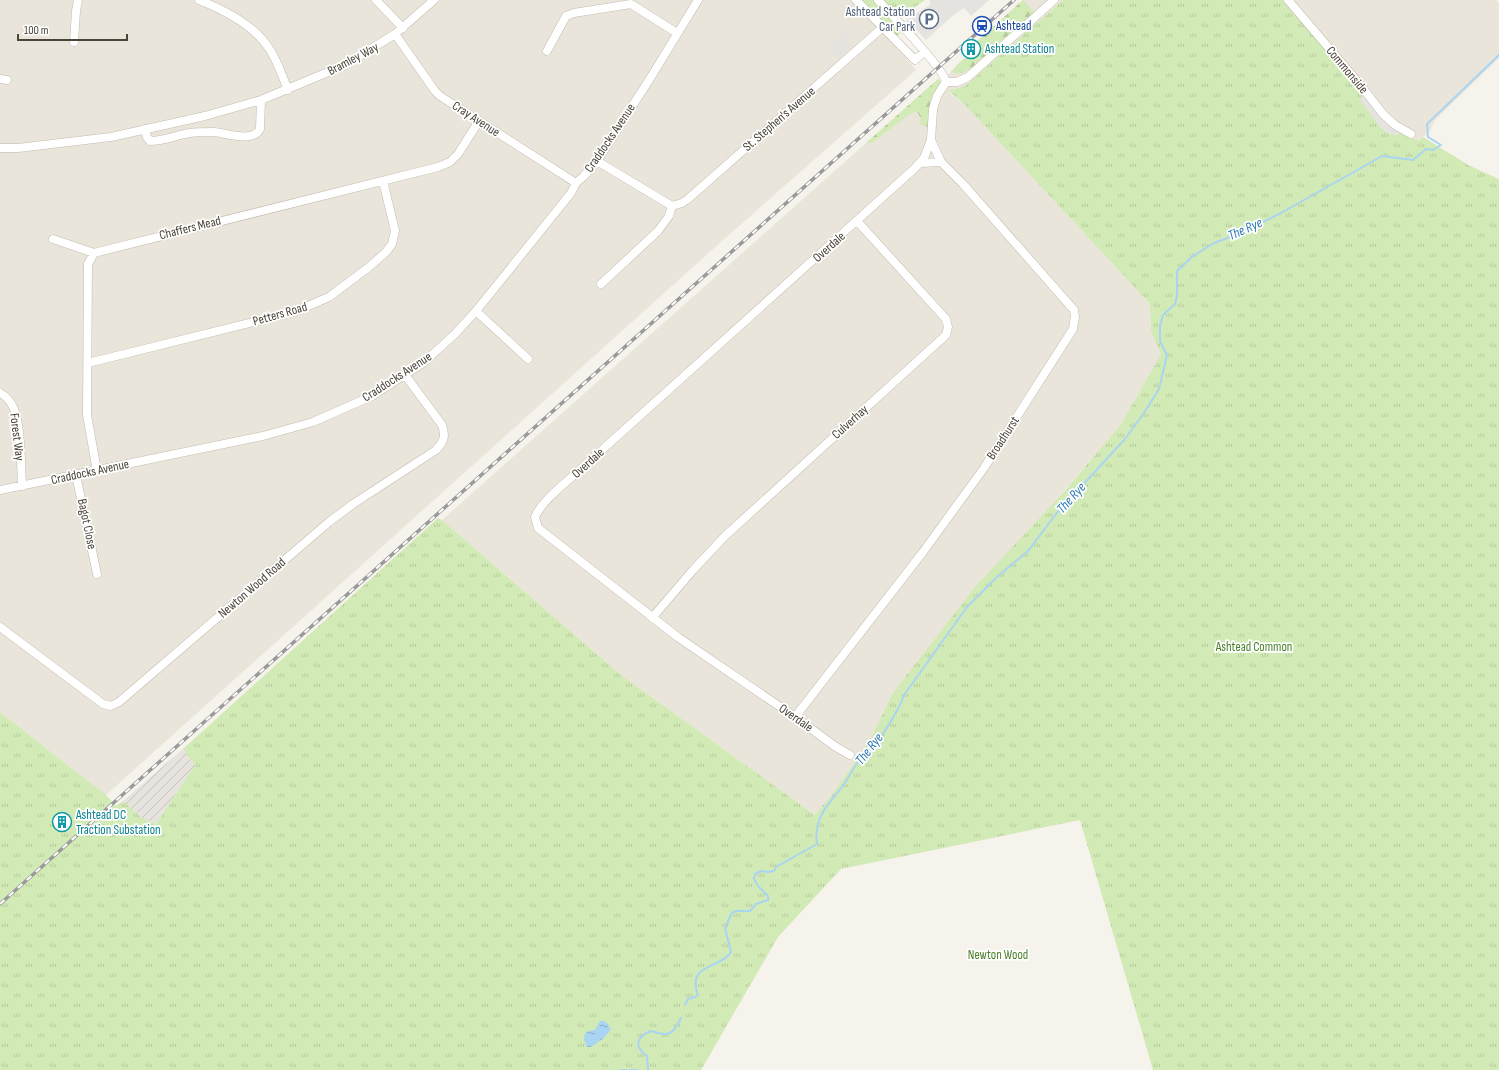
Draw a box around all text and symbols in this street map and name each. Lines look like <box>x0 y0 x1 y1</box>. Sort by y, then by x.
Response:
place label: Ashtead Station Car Park <box>845 4 915 35</box>
parking icon: Ashtead Station Car Park <box>918 8 940 30</box>
station icon: Ashtead <box>971 15 993 37</box>
scale bar <box>18 16 127 42</box>
place label: Ashtead <box>995 18 1031 34</box>
text: 100 m <box>24 23 49 38</box>
building icon: Ashtead Station <box>960 38 982 60</box>
street label: Bramley Way <box>325 39 381 79</box>
place label: Ashtead Station <box>984 41 1054 57</box>
street label: Commonside <box>1323 43 1371 97</box>
street label: St. Stephen's Avenue <box>740 83 818 155</box>
street label: Cray Avenue <box>449 98 503 140</box>
street label: Craddocks Avenue <box>581 101 639 175</box>
street label: Chaffers Mead <box>158 213 222 243</box>
water label: The Rye <box>1225 214 1265 244</box>
street label: Overdale <box>809 228 849 266</box>
street label: Petters Road <box>251 299 309 329</box>
street label: Craddocks Avenue <box>359 349 435 405</box>
street label: Culverhay <box>828 402 872 442</box>
street label: Forest Way <box>6 412 28 462</box>
street label: Broadhurst <box>983 413 1023 463</box>
street label: Overdale <box>568 444 608 482</box>
street label: Craddocks Avenue <box>49 456 131 488</box>
water label: The Rye <box>1053 479 1090 517</box>
street label: Bagot Close <box>74 497 100 551</box>
street label: Newton Wood Road <box>215 554 289 622</box>
park label: Ashtead Common <box>1215 639 1292 655</box>
street label: Overdale <box>776 701 816 735</box>
water label: The Rye <box>851 729 887 768</box>
place label: Ashtead DC Traction Substation <box>75 807 161 838</box>
building icon: Ashtead DC Traction Substation <box>51 811 73 833</box>
park label: Newton Wood <box>968 947 1028 963</box>

